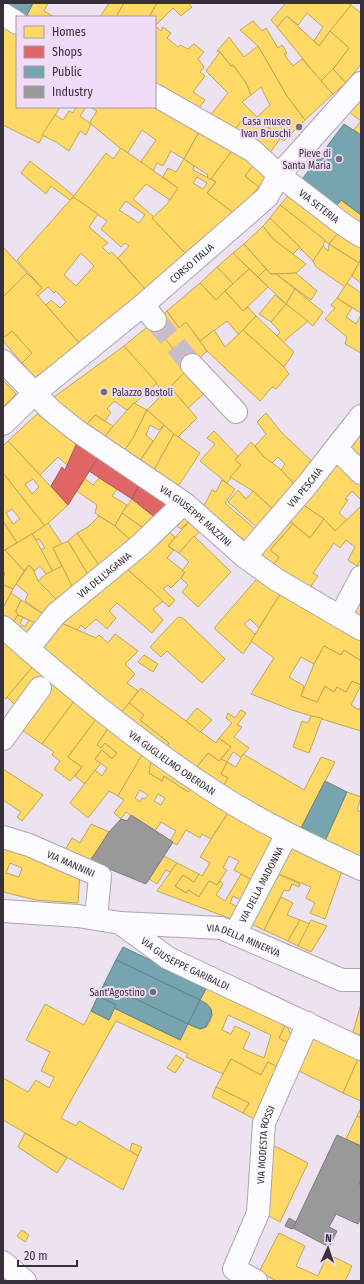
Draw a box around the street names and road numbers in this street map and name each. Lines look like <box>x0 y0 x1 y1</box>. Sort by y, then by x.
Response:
street label: VIA SETERIA <box>296 187 342 226</box>
street label: CORSO ITALIA <box>168 241 217 286</box>
street label: VIA PESCAIA <box>285 465 326 510</box>
street label: VIA GIUSEPPE MAZZINI <box>157 483 234 549</box>
street label: VIA DELL'AGANIA <box>76 549 134 601</box>
street label: VIA GUGLIELMO OBERDAN <box>126 728 217 798</box>
street label: VIA DELLA MADONNA <box>237 844 287 925</box>
street label: VIA MANNINI <box>45 848 96 880</box>
street label: VIA DELLA MINERVA <box>206 922 283 960</box>
street label: VIA GIUSEPPE GARIBALDI <box>138 935 231 993</box>
street label: VIA MODESTA ROSSI <box>255 1104 278 1184</box>

